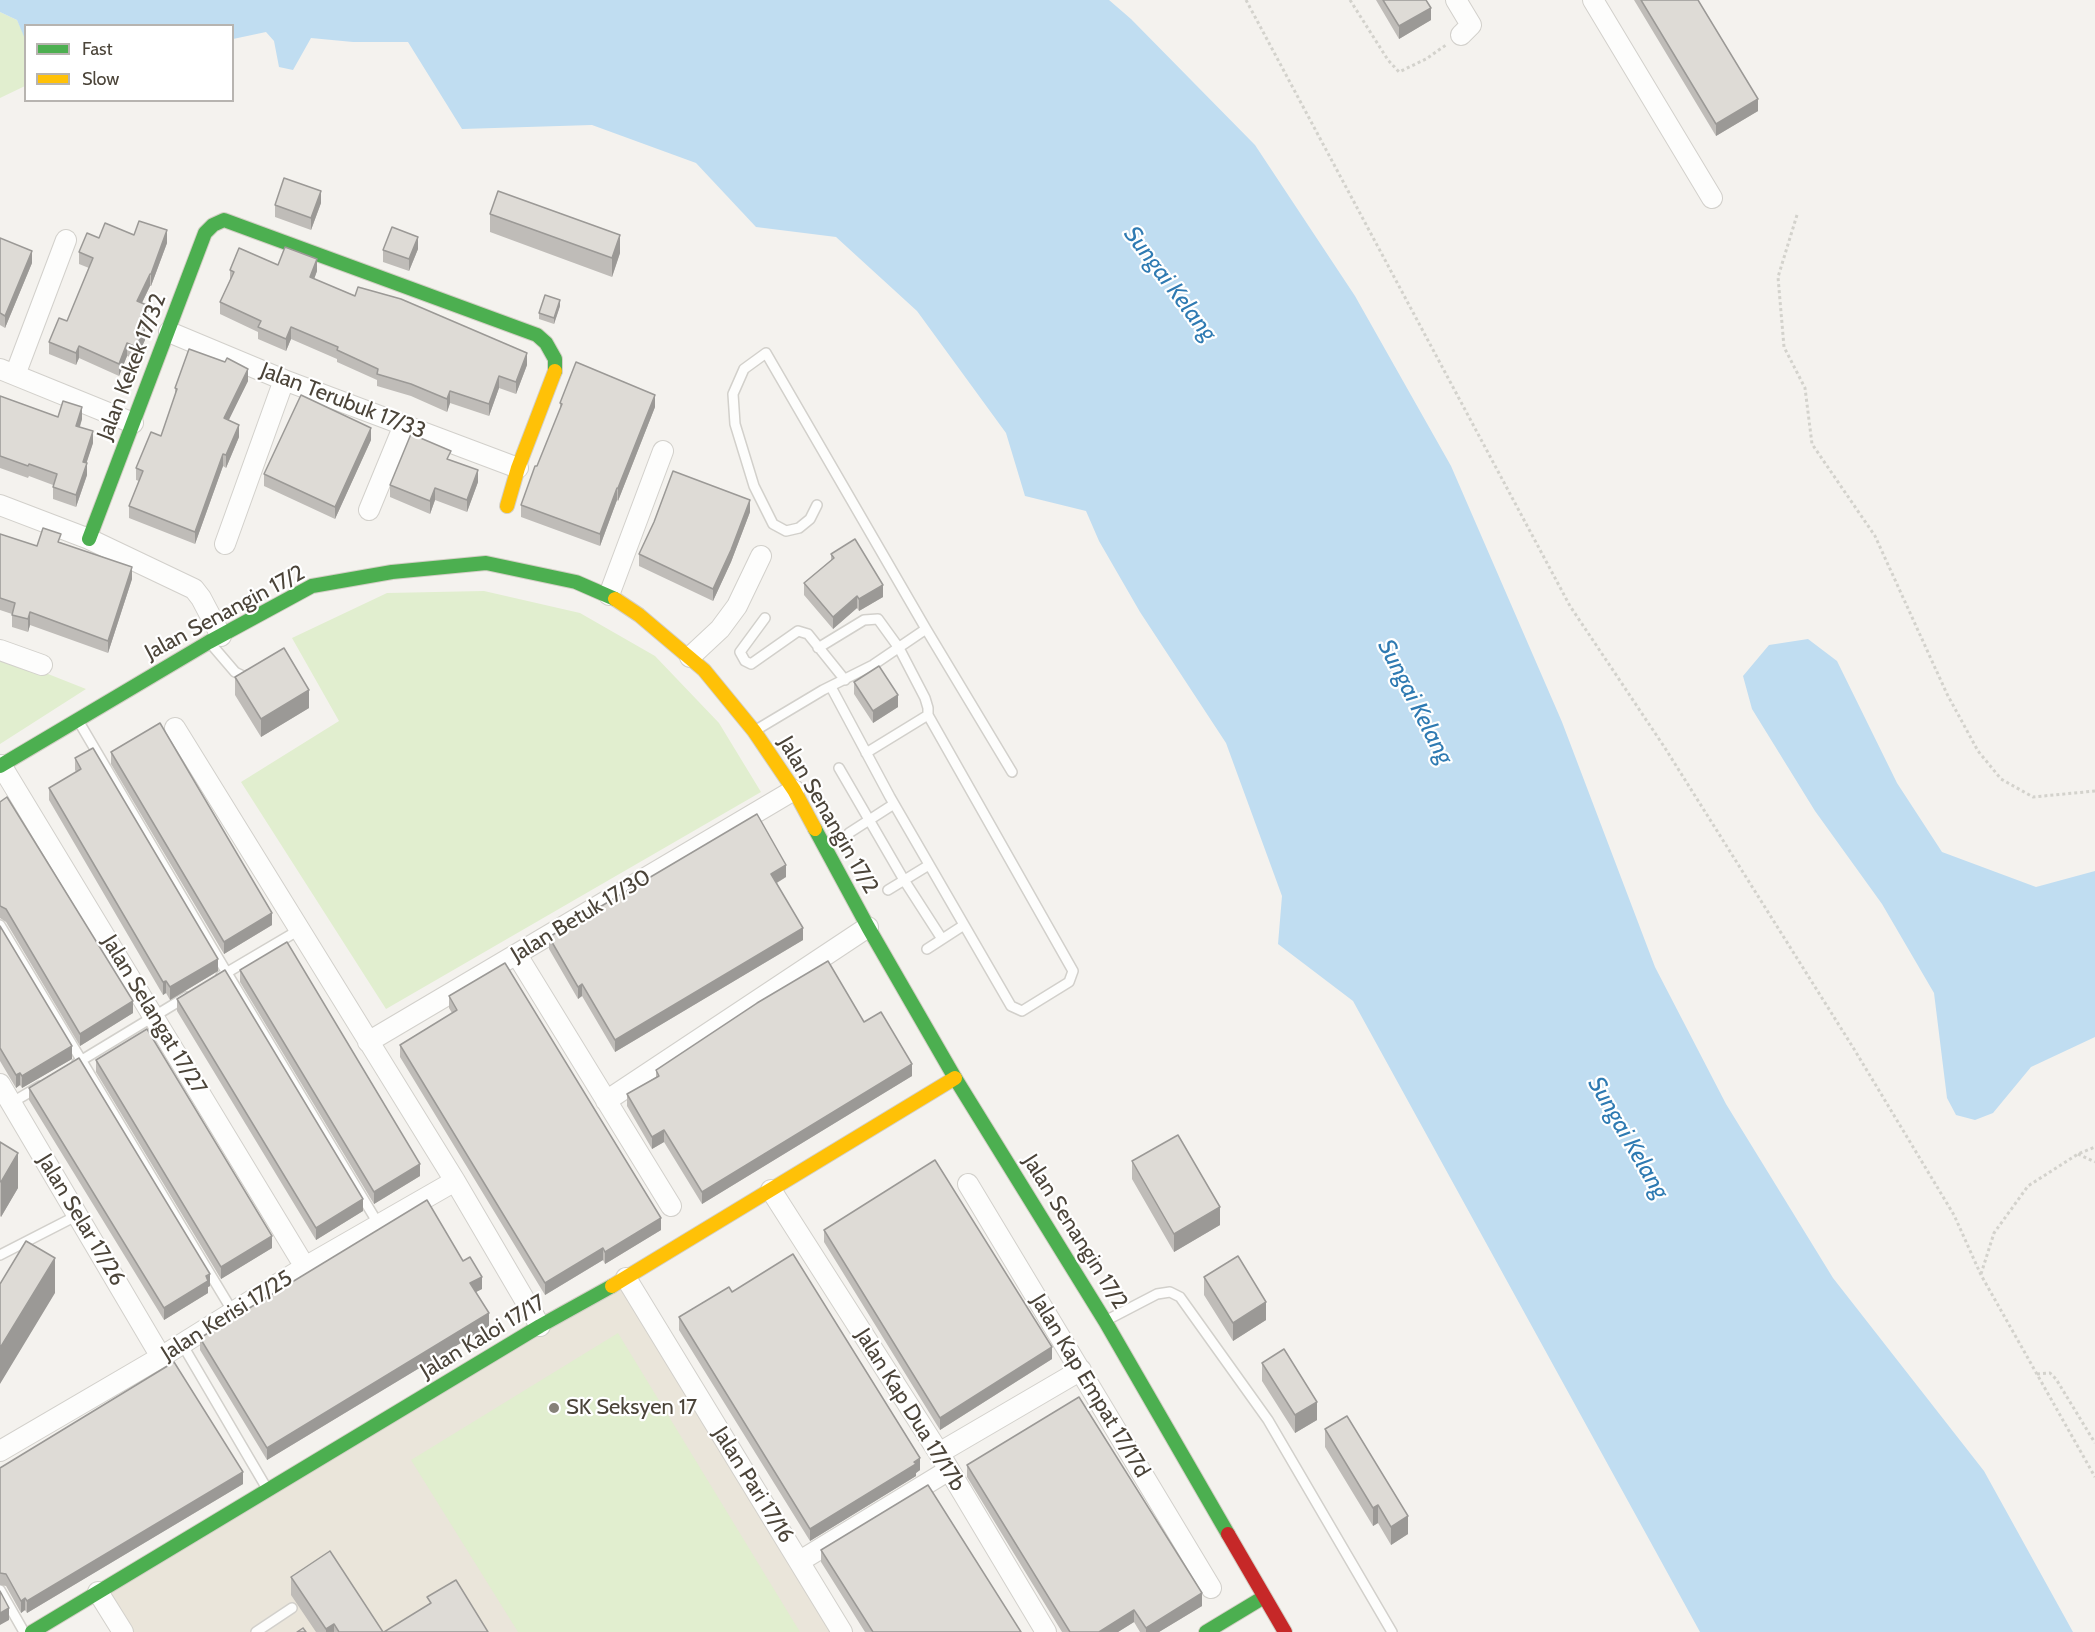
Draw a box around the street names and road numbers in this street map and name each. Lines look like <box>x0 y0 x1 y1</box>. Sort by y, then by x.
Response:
street label: Jalan Kekek 17/32 <box>92 290 172 444</box>
street label: Jalan Terubuk 17/33 <box>257 357 429 445</box>
street label: Jalan Senangin 17/2 <box>141 560 309 666</box>
street label: Jalan Senangin 17/2 <box>772 732 884 898</box>
street label: Jalan Betuk 17/30 <box>506 864 656 968</box>
street label: Jalan Selangat 17/27 <box>96 930 212 1100</box>
street label: Jalan Selar 17/26 <box>31 1149 131 1291</box>
street label: Jalan Senangin 17/2 <box>1017 1150 1133 1314</box>
street label: Jalan Kerisi 17/25 <box>156 1265 298 1367</box>
street label: Jalan Kaloi 17/17 <box>416 1289 550 1385</box>
street label: Jalan Kap Empat 17/17d <box>1025 1290 1155 1482</box>
street label: Jalan Kap Dua 17/17b <box>849 1324 971 1496</box>
street label: Jalan Pari 17/16 <box>707 1422 799 1548</box>

